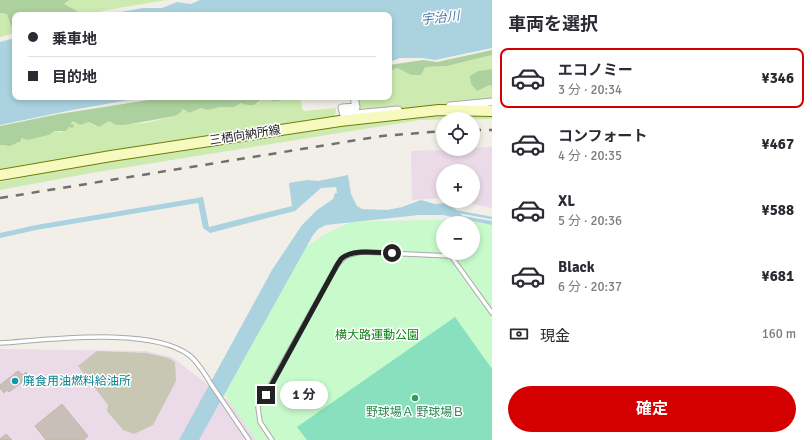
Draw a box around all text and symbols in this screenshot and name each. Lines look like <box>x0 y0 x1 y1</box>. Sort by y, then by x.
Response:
water label: 宇治川 <box>420 8 462 28</box>
text: 車両を選択 <box>508 13 598 35</box>
text: 乗車地 <box>52 30 97 48</box>
icon: car <box>510 60 546 96</box>
text: エコノミー <box>558 61 633 79</box>
text: 目的地 <box>52 68 97 86</box>
text: ¥346 <box>762 69 794 87</box>
text: 3 分 · 20:34 <box>558 82 622 98</box>
map controls <box>436 112 480 260</box>
button: locate <box>436 112 480 156</box>
street label: 三栖向納所線 <box>208 122 282 149</box>
icon: car <box>510 126 546 162</box>
text: コンフォート <box>558 127 648 145</box>
text: ¥467 <box>762 135 794 153</box>
text: 4 分 · 20:35 <box>558 148 622 164</box>
button: + <box>436 164 480 208</box>
icon: car <box>510 192 546 228</box>
text: XL <box>558 192 575 210</box>
text: ¥588 <box>762 201 794 219</box>
text: 5 分 · 20:36 <box>558 213 622 229</box>
button: − <box>436 216 480 260</box>
route start <box>383 244 401 262</box>
icon: car <box>510 258 546 294</box>
text: Black <box>558 258 595 276</box>
text: ¥681 <box>762 267 794 285</box>
text: 6 分 · 20:37 <box>558 279 622 295</box>
icon: cash <box>508 323 530 345</box>
text: 160 m <box>762 326 796 342</box>
text: 現金 <box>540 327 570 345</box>
park label: 横大路運動公園 <box>335 328 419 343</box>
place label: 廃食用油燃料給油所 <box>23 374 131 389</box>
marker: 廃食用油燃料給油所 <box>10 376 20 386</box>
callout: 1 分 <box>280 381 328 409</box>
route end <box>257 386 275 404</box>
button: 確定 <box>508 386 796 432</box>
text: 1 分 <box>293 387 315 403</box>
marker: 野球場Ａ 野球場Ｂ <box>410 393 420 403</box>
place label: 野球場Ａ 野球場Ｂ <box>366 405 464 420</box>

